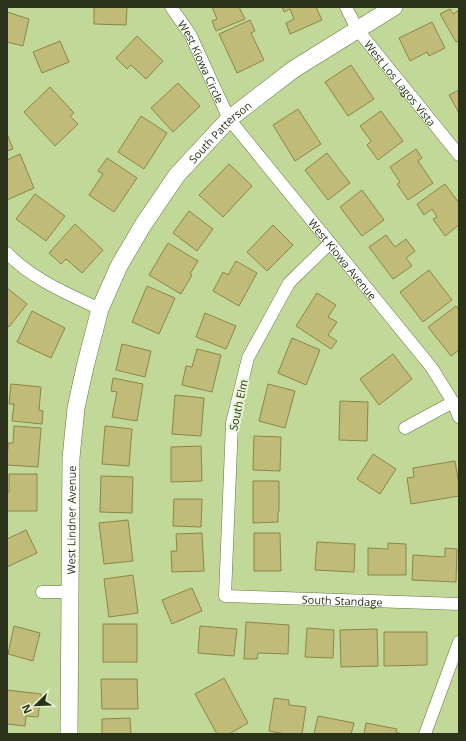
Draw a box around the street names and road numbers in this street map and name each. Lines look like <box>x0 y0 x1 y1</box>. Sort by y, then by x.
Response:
street label: West Kiowa Circle <box>175 17 228 106</box>
street label: West Los Lagos Vista <box>361 37 440 129</box>
street label: South Patterson <box>185 97 254 166</box>
street label: West Kiowa Avenue <box>305 215 381 303</box>
street label: South Elm <box>225 378 251 432</box>
street label: West Lindner Avenue <box>63 465 78 575</box>
street label: South Standage <box>301 591 383 609</box>

